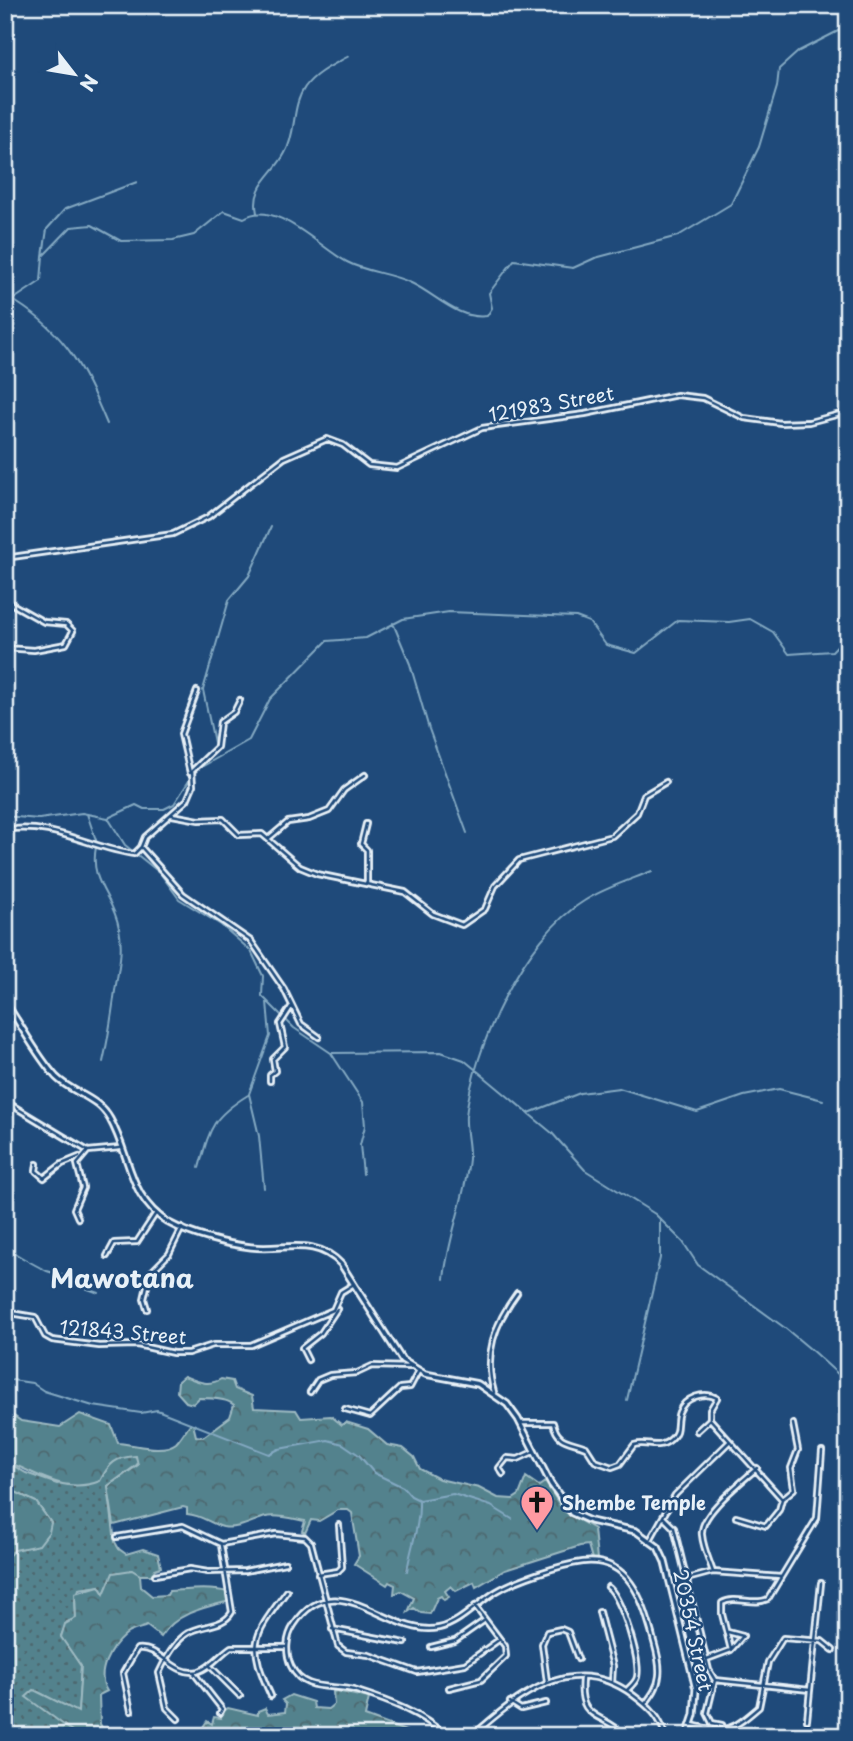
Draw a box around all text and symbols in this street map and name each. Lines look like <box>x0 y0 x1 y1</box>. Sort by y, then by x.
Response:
north arrow <box>38 38 108 108</box>
text: N <box>74 70 105 97</box>
street label: 121983 Street <box>486 378 616 428</box>
district label: Mawotana <box>50 1258 194 1297</box>
street label: 121843 Street <box>59 1312 187 1350</box>
church icon: Shembe Temple <box>518 1483 556 1532</box>
place label: Shembe Temple <box>562 1488 706 1516</box>
street label: 20354 Street <box>667 1566 721 1694</box>

